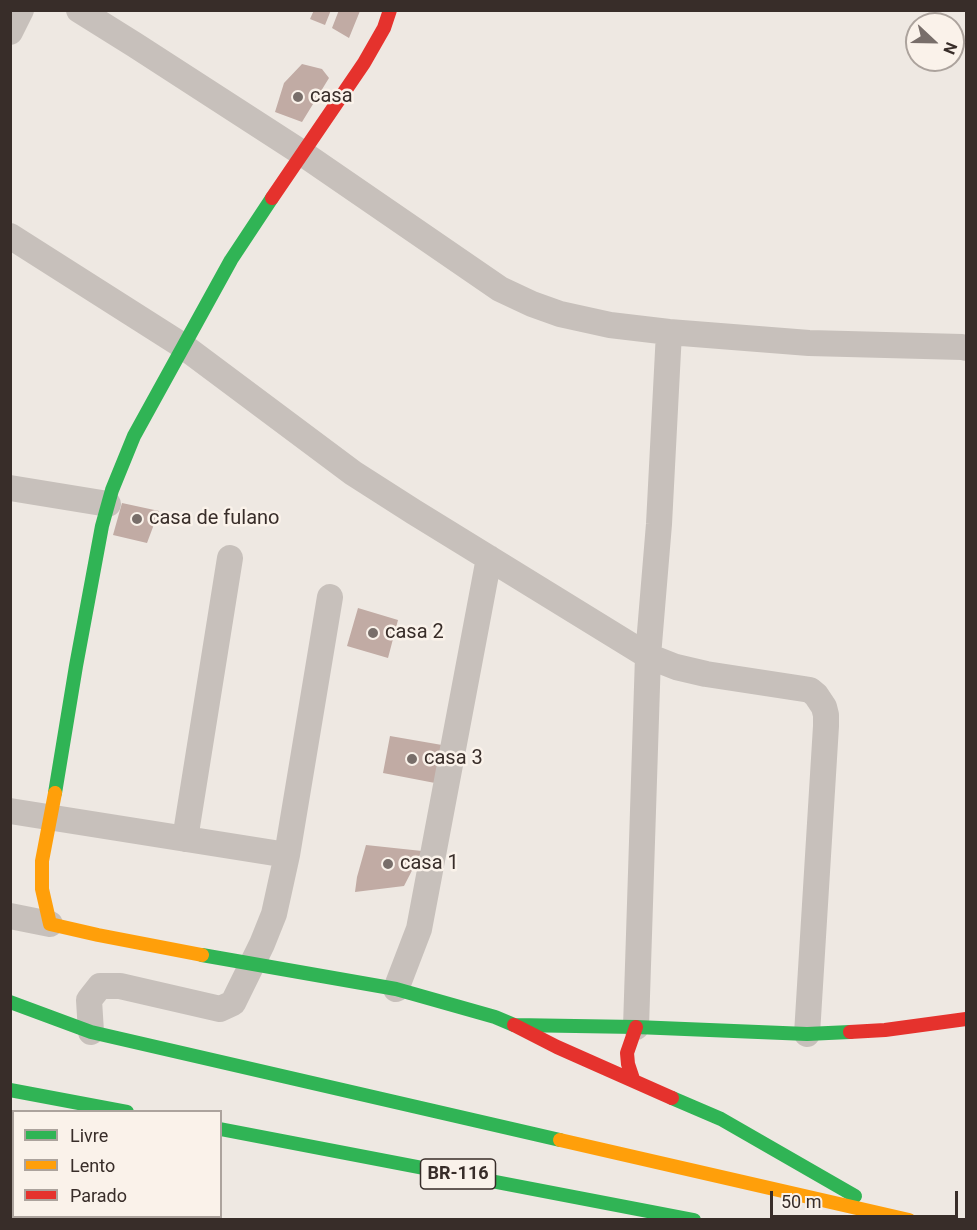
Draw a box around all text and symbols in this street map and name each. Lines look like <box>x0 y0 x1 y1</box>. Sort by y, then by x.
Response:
north arrow <box>905 12 965 72</box>
text: N <box>939 39 961 57</box>
place label: casa <box>310 85 353 109</box>
marker: casa <box>291 90 305 104</box>
place label: casa de fulano <box>149 507 280 531</box>
marker: casa de fulano <box>130 512 144 526</box>
place label: casa 2 <box>385 621 444 645</box>
marker: casa 2 <box>366 626 380 640</box>
place label: casa 3 <box>424 747 483 771</box>
marker: casa 3 <box>405 752 419 766</box>
place label: casa 1 <box>400 852 459 876</box>
marker: casa 1 <box>381 857 395 871</box>
legend <box>12 1110 222 1218</box>
text: Livre <box>70 1125 108 1146</box>
text: Lento <box>70 1155 115 1176</box>
road number: BR-116 <box>420 1159 496 1189</box>
scale bar <box>773 1179 960 1217</box>
text: Parado <box>70 1185 127 1206</box>
text: 50 m <box>781 1191 821 1212</box>

